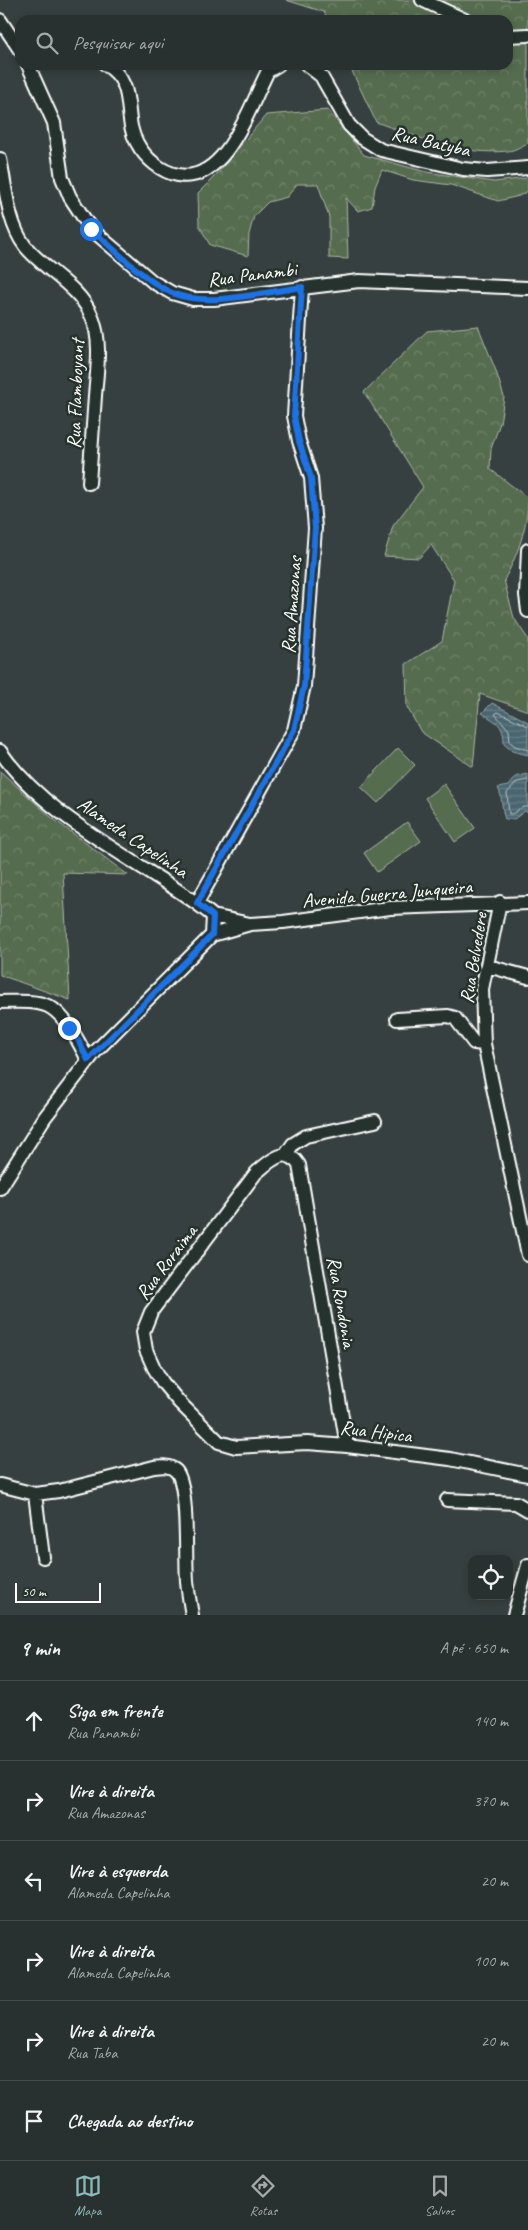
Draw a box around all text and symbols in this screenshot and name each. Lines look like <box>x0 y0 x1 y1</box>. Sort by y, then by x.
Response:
search box <box>15 15 513 70</box>
icon: search <box>33 29 61 57</box>
text: Pesquisar aqui <box>73 31 163 55</box>
street label: Rua Batyba <box>389 120 474 163</box>
route start <box>80 218 103 241</box>
street label: Rua Panambi <box>206 256 300 292</box>
street label: Rua Flamboyant <box>61 335 90 449</box>
street label: Rua Amazonas <box>276 554 308 654</box>
street label: Alameda Capelinha <box>73 791 194 884</box>
street label: Avenida Guerra Junqueira <box>301 873 475 913</box>
street label: Rua Belvedere <box>454 909 493 1005</box>
route end <box>58 1017 81 1040</box>
street label: Rua Roraima <box>130 1218 204 1305</box>
street label: Rua Rondonia <box>321 1254 362 1351</box>
street label: Rua Hipica <box>339 1415 415 1449</box>
map controls <box>468 1555 513 1600</box>
button: locate <box>468 1555 513 1600</box>
scale bar <box>15 1580 101 1603</box>
text: 50 m <box>22 1583 46 1600</box>
text: 9 min <box>20 1635 60 1661</box>
text: A pé · 650 m <box>440 1638 508 1658</box>
text: Siga em frente <box>67 1699 163 1723</box>
icon: ahead <box>20 1707 48 1735</box>
text: 140 m <box>474 1711 508 1731</box>
text: Rua Panambi <box>67 1723 139 1743</box>
text: Vire à direita <box>67 1779 154 1803</box>
icon: right <box>20 1787 48 1815</box>
text: 370 m <box>474 1791 508 1811</box>
text: Rua Amazonas <box>67 1803 145 1823</box>
text: Vire à esquerda <box>67 1859 167 1883</box>
icon: left <box>20 1867 48 1895</box>
text: 20 m <box>481 1871 508 1891</box>
text: Alameda Capelinha <box>67 1883 170 1903</box>
text: Vire à direita <box>67 1939 154 1963</box>
icon: right <box>20 1947 48 1975</box>
text: 100 m <box>474 1951 508 1971</box>
text: Alameda Capelinha <box>67 1963 170 1983</box>
text: Vire à direita <box>67 2019 154 2043</box>
icon: right <box>20 2027 48 2055</box>
text: 20 m <box>481 2031 508 2051</box>
text: Rua Taba <box>67 2043 117 2063</box>
icon: arrive <box>20 2107 48 2135</box>
text: Chegada ao destino <box>67 2109 193 2133</box>
tab: Mapa <box>74 2172 102 2219</box>
tab: Rotas <box>249 2172 277 2219</box>
tab: Salvos <box>425 2172 454 2219</box>

